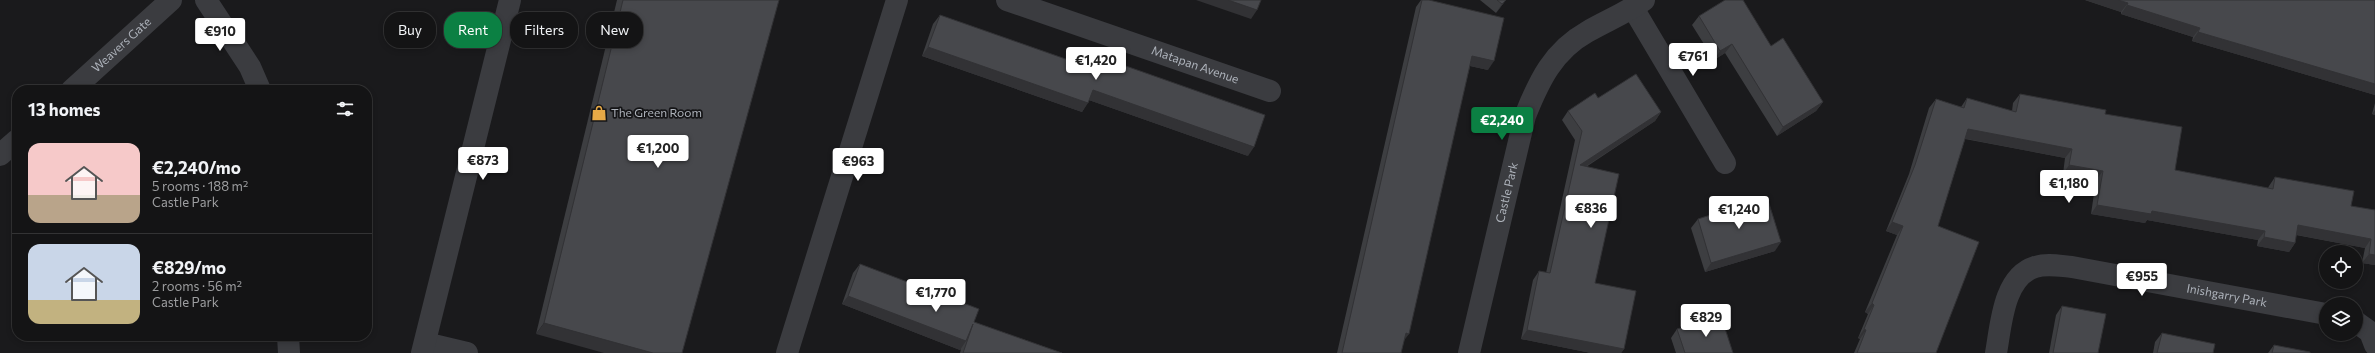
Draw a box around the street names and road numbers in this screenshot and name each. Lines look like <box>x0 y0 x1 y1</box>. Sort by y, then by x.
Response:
street label: Weavers Gate <box>89 14 153 75</box>
street label: Matapan Avenue <box>1150 43 1241 86</box>
street label: Castle Park <box>1492 160 1520 224</box>
street label: Inishgarry Park <box>2186 280 2269 309</box>

